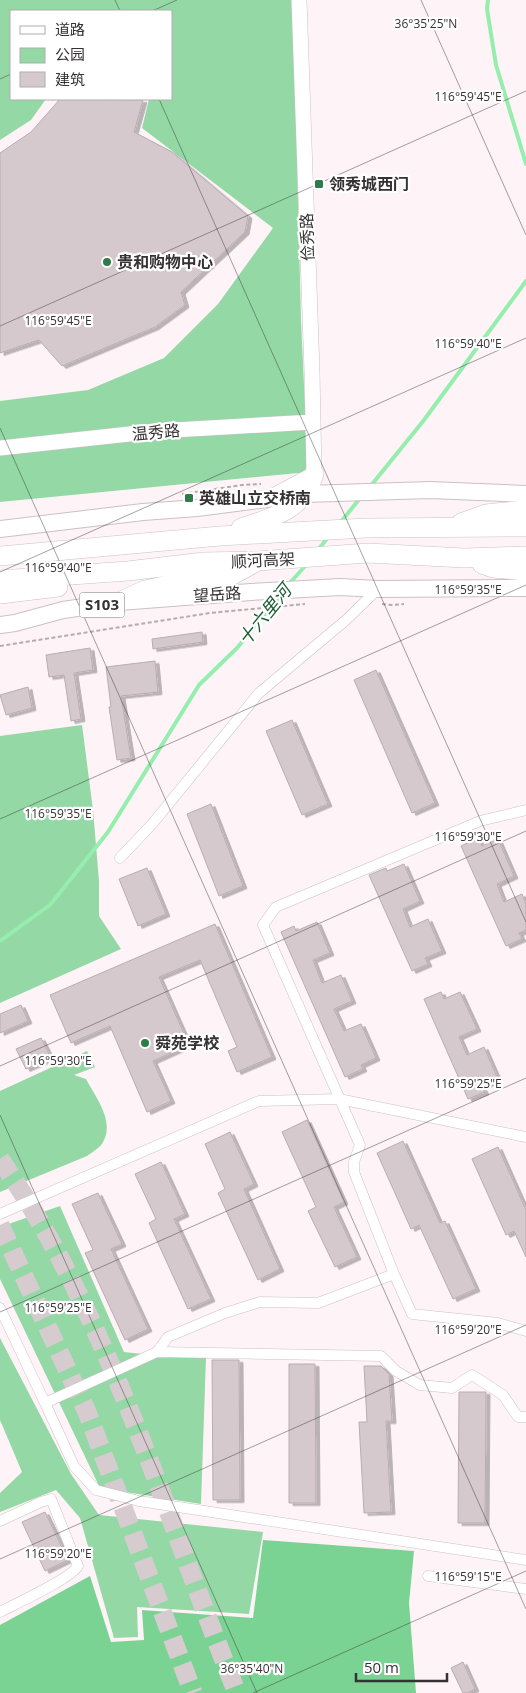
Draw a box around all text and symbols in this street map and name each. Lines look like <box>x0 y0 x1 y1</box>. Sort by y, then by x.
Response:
legend <box>10 10 172 100</box>
text: 36°35'25"N <box>395 15 457 32</box>
text: 道路 <box>55 19 85 39</box>
text: 公园 <box>55 44 85 64</box>
text: 建筑 <box>55 69 85 89</box>
text: 116°59'45"E <box>434 88 502 105</box>
place label: 领秀城西门 <box>329 173 409 195</box>
marker: 领秀城西门 <box>313 178 325 190</box>
street label: 俭秀路 <box>295 213 319 261</box>
place label: 贵和购物中心 <box>117 251 213 273</box>
marker: 贵和购物中心 <box>101 256 113 268</box>
text: 116°59'45"E <box>24 312 92 329</box>
text: 116°59'40"E <box>434 335 502 352</box>
street label: 温秀路 <box>131 419 181 445</box>
place label: 英雄山立交桥南 <box>199 487 311 509</box>
marker: 英雄山立交桥南 <box>183 492 195 504</box>
street label: 顺河高架 <box>230 547 296 573</box>
text: 116°59'40"E <box>24 559 92 576</box>
water label: 十六里河 <box>232 577 298 650</box>
street label: 望岳路 <box>192 581 242 607</box>
text: 116°59'35"E <box>434 581 502 598</box>
road number: S103 <box>80 592 124 618</box>
text: 116°59'35"E <box>24 805 92 822</box>
text: 116°59'30"E <box>434 828 502 845</box>
place label: 舜苑学校 <box>155 1032 220 1054</box>
marker: 舜苑学校 <box>139 1037 151 1049</box>
text: 116°59'30"E <box>24 1052 92 1069</box>
text: 116°59'25"E <box>434 1075 502 1092</box>
text: 116°59'25"E <box>24 1299 92 1316</box>
text: 116°59'20"E <box>434 1321 502 1338</box>
text: 116°59'20"E <box>24 1545 92 1562</box>
text: 116°59'15"E <box>434 1568 502 1585</box>
scale bar <box>356 1650 447 1682</box>
text: 50 m <box>364 1657 399 1677</box>
text: 36°35'40"N <box>221 1660 283 1677</box>

